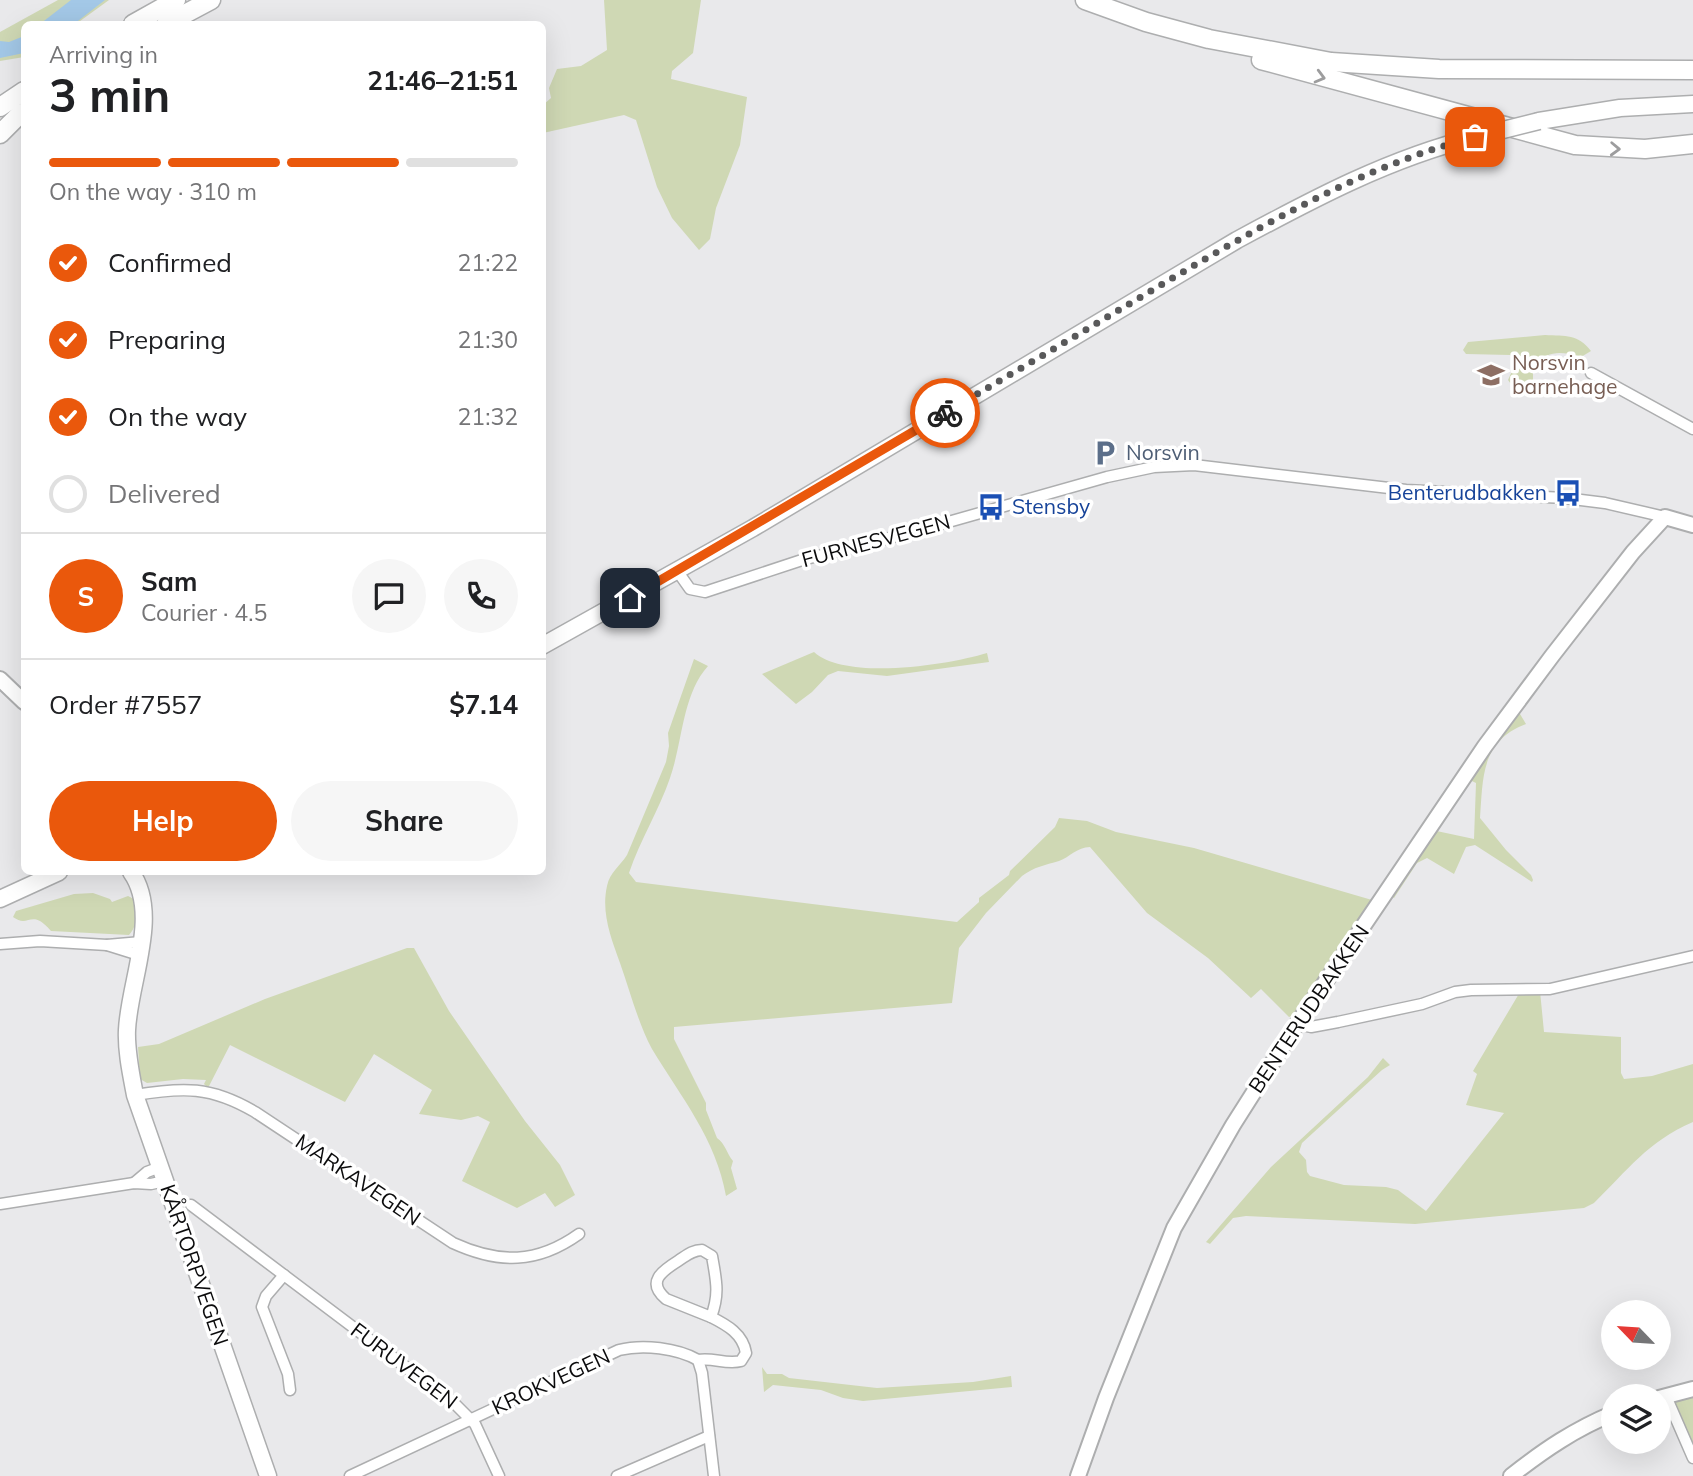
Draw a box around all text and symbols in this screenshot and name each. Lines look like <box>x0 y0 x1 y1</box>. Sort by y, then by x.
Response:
text: Arriving in <box>49 40 158 69</box>
text: 21:46–21:51 <box>367 64 518 97</box>
text: 3 min <box>49 66 170 124</box>
one-way arrow <box>1314 69 1326 83</box>
pin <box>1445 107 1505 167</box>
icon: bag <box>1456 118 1494 156</box>
one-way arrow <box>1610 141 1621 156</box>
text: On the way · 310 m <box>49 177 257 206</box>
icon: check <box>49 244 87 282</box>
text: Confirmed <box>108 246 232 279</box>
text: 21:22 <box>458 248 518 277</box>
icon: check <box>49 321 87 359</box>
text: Preparing <box>108 323 226 356</box>
text: 21:30 <box>458 325 518 354</box>
place label: Norsvin barnehage <box>1512 349 1618 399</box>
school or university icon: Norsvin barnehage <box>1476 360 1506 390</box>
courier <box>910 378 980 448</box>
icon: bike <box>926 394 964 432</box>
icon: check <box>49 398 87 436</box>
text: On the way <box>108 400 247 433</box>
text: 21:32 <box>458 402 518 431</box>
parking icon: Norsvin <box>1090 438 1120 468</box>
place label: Norsvin <box>1126 439 1200 465</box>
text: Delivered <box>108 477 221 510</box>
bus stop icon: Benterudbakken <box>1553 478 1583 508</box>
place label: Benterudbakken <box>1388 479 1547 505</box>
bus stop icon: Stensby <box>976 492 1006 522</box>
place label: Stensby <box>1012 493 1090 519</box>
street label: FURNESVEGEN <box>799 508 953 572</box>
button: chat <box>352 559 426 633</box>
button: phone <box>444 559 518 633</box>
text: Sam <box>141 565 197 598</box>
pin <box>600 568 660 628</box>
icon: home <box>611 579 649 617</box>
text: S <box>78 580 94 613</box>
text: Courier · 4.5 <box>141 598 267 627</box>
text: Order #7557 <box>49 688 202 721</box>
text: $7.14 <box>449 688 518 721</box>
button: Help <box>49 781 277 861</box>
button: Share <box>291 781 518 861</box>
street label: BENTERUDBAKKEN <box>1242 919 1374 1097</box>
street label: MARKAVEGEN <box>291 1128 426 1231</box>
street label: KÅRTORPVEGEN <box>155 1181 235 1349</box>
north arrow <box>1601 1300 1671 1370</box>
map controls <box>1601 1300 1671 1454</box>
street label: FURUVEGEN <box>346 1317 463 1414</box>
street label: KROKVEGEN <box>487 1342 614 1420</box>
button: layers <box>1601 1384 1671 1454</box>

